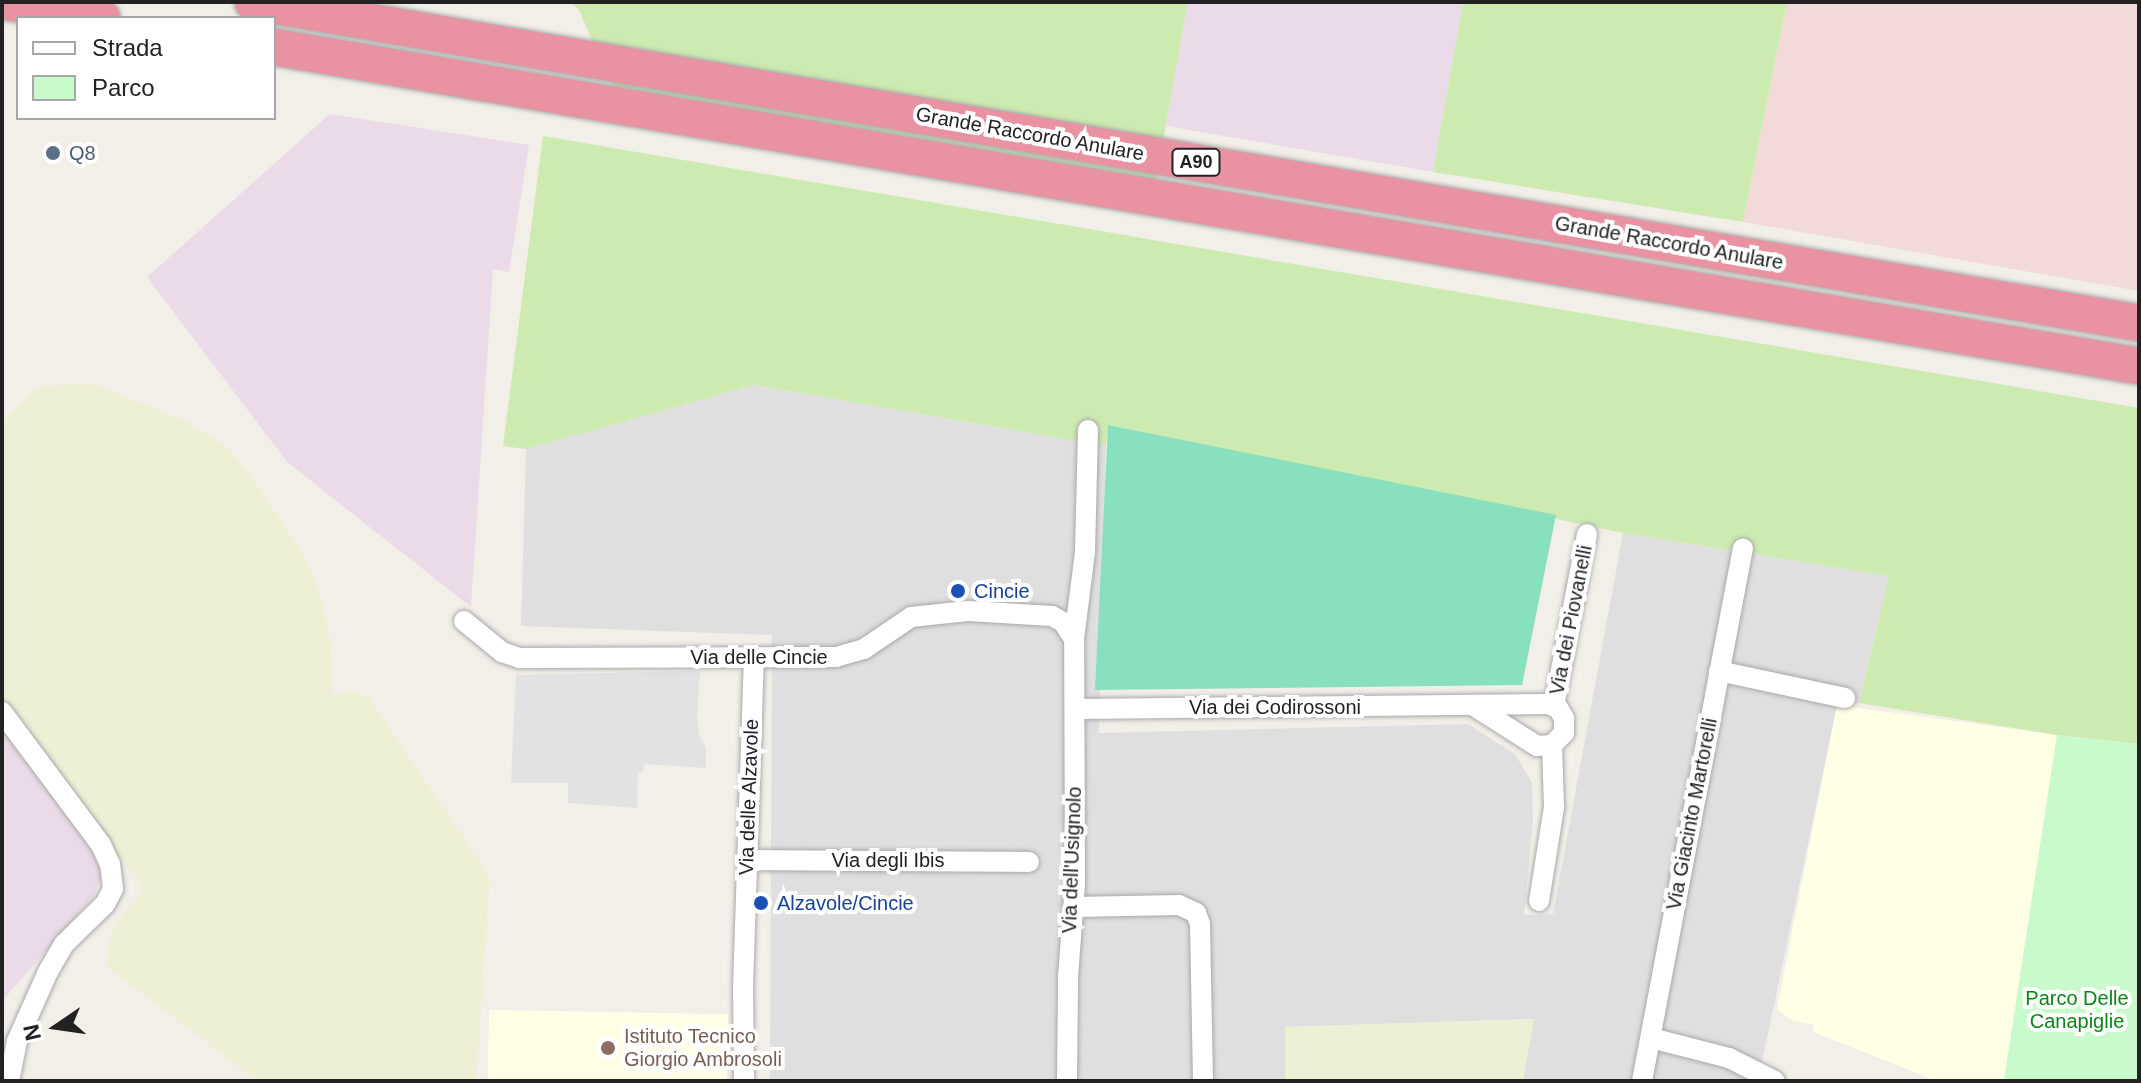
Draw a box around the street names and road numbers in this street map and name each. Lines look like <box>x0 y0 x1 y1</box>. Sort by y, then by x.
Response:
street label: Grande Raccordo Anulare <box>914 102 1146 166</box>
road number: A90 <box>1170 148 1222 176</box>
street label: Grande Raccordo Anulare <box>1553 211 1785 275</box>
street label: Via dei Piovanelli <box>1545 543 1597 697</box>
street label: Via delle Cincie <box>690 645 828 669</box>
street label: Via dei Codirossoni <box>1189 695 1361 719</box>
street label: Via Giacinto Martorelli <box>1662 716 1722 912</box>
street label: Via delle Alzavole <box>734 718 764 876</box>
street label: Via dell'Usignolo <box>1057 786 1087 934</box>
street label: Via degli Ibis <box>831 848 945 872</box>

